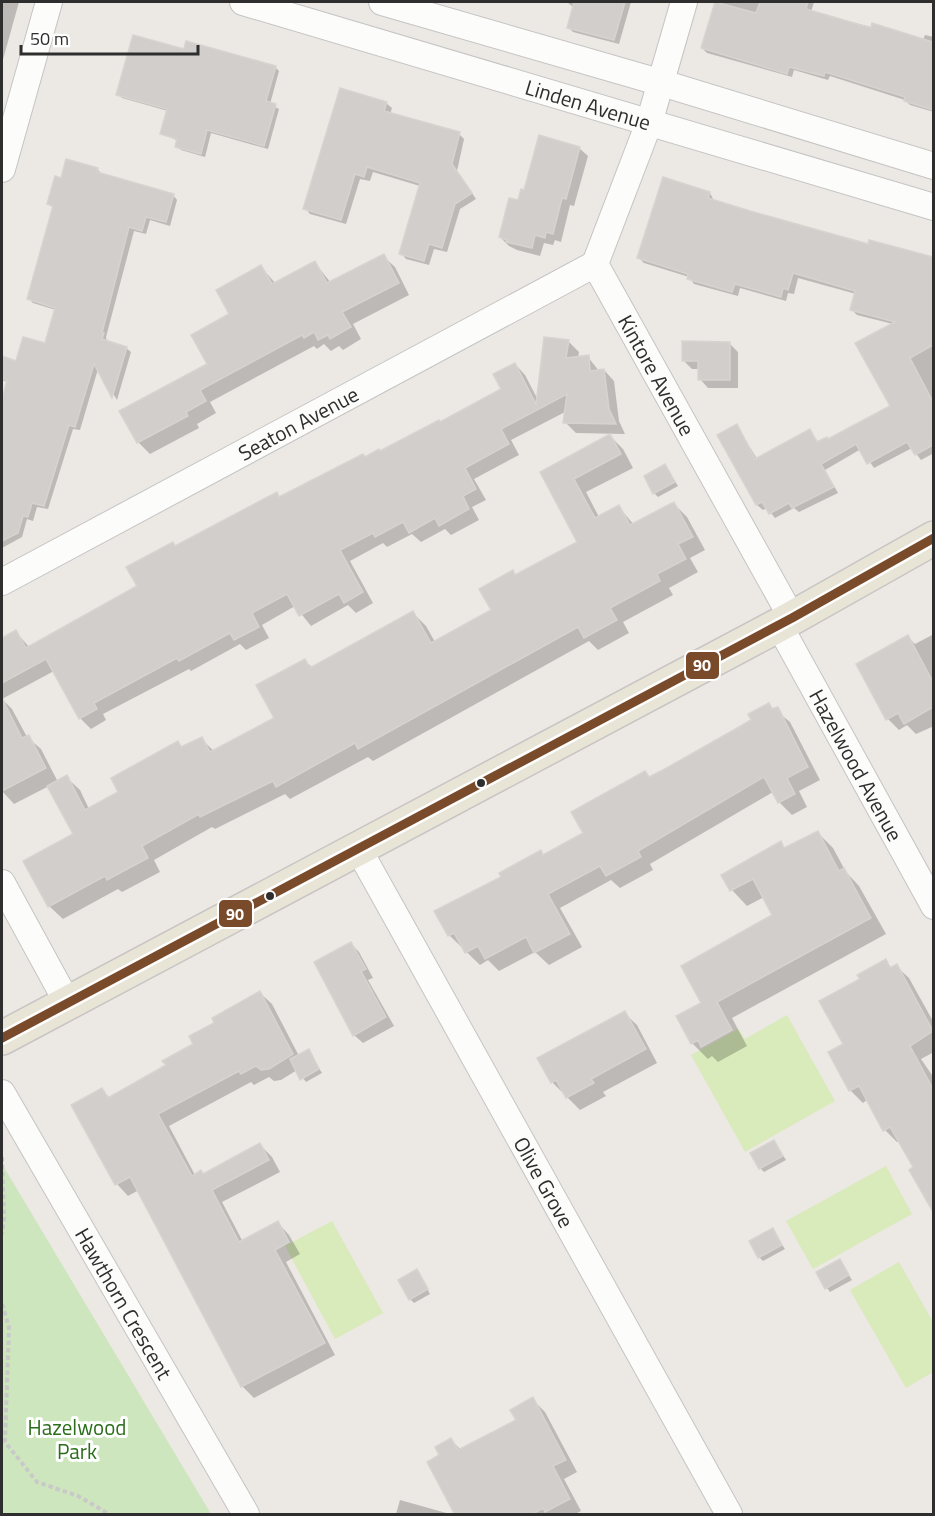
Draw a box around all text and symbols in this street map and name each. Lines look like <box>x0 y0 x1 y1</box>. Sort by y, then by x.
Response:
scale bar <box>21 18 198 56</box>
text: 50 m <box>30 25 69 52</box>
street label: Linden Avenue <box>522 71 655 138</box>
street label: Kintore Avenue <box>610 309 703 441</box>
street label: Seaton Avenue <box>232 378 364 469</box>
line badge: 90 <box>685 651 720 680</box>
text: 90 <box>693 653 711 677</box>
street label: Hazelwood Avenue <box>801 683 911 847</box>
unlabelled marker <box>475 777 487 789</box>
unlabelled marker <box>264 890 276 902</box>
line badge: 90 <box>218 899 253 928</box>
text: 90 <box>226 902 244 926</box>
street label: Olive Grove <box>506 1131 582 1233</box>
street label: Hawthorn Crescent <box>67 1221 181 1386</box>
park label: Hazelwood Park <box>28 1411 126 1467</box>

